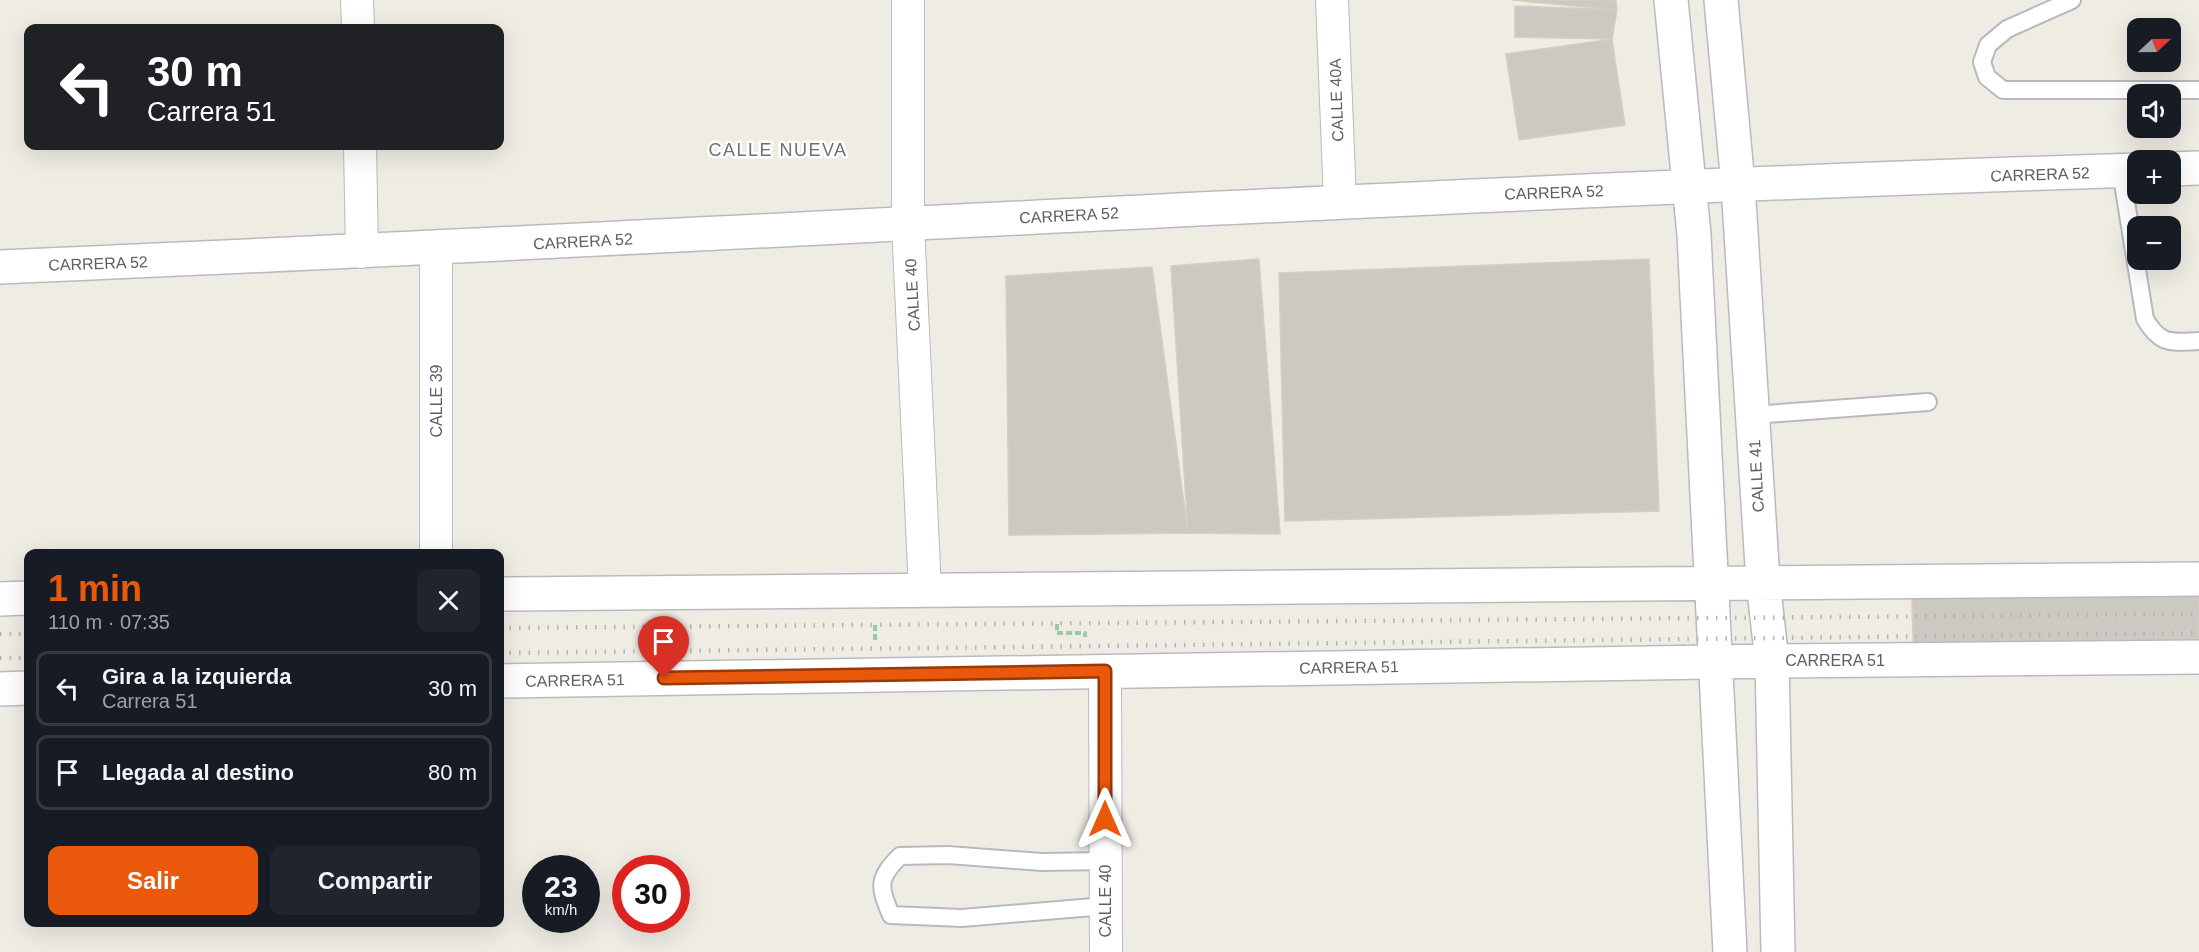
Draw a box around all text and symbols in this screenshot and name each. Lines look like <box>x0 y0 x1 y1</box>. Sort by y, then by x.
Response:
north arrow <box>2127 18 2181 72</box>
map controls <box>2127 18 2181 270</box>
icon: left <box>48 48 126 126</box>
text: 30 m <box>147 48 243 95</box>
street label: CALLE 40A <box>1327 58 1346 142</box>
button: sound <box>2127 84 2181 138</box>
text: Carrera 51 <box>147 97 276 127</box>
district label: CALLE NUEVA <box>708 140 848 160</box>
button: + <box>2127 150 2181 204</box>
street label: CARRERA 52 <box>1990 164 2090 185</box>
street label: CARRERA 52 <box>1504 182 1604 203</box>
street label: CARRERA 52 <box>1019 204 1119 227</box>
button: − <box>2127 216 2181 270</box>
street label: CARRERA 52 <box>533 230 633 253</box>
street label: CARRERA 52 <box>48 253 148 274</box>
street label: CALLE 40 <box>902 258 923 332</box>
street label: CALLE 39 <box>428 364 445 437</box>
street label: CALLE 41 <box>1746 439 1767 513</box>
text: 1 min <box>48 568 142 609</box>
button: close <box>417 569 480 632</box>
text: 110 m · 07:35 <box>48 611 170 633</box>
pin <box>638 616 689 678</box>
icon: arrive <box>647 625 680 658</box>
street label: CARRERA 51 <box>1785 652 1885 669</box>
street label: CARRERA 51 <box>1299 658 1399 677</box>
text: Gira a la izquierda <box>102 664 292 689</box>
street label: CARRERA 51 <box>525 671 625 690</box>
icon: left <box>51 672 84 705</box>
text: 30 m <box>428 676 477 701</box>
text: Carrera 51 <box>102 690 198 712</box>
icon: arrive <box>51 756 84 789</box>
text: Llegada al destino <box>102 760 294 785</box>
text: 80 m <box>428 760 477 785</box>
position arrow <box>1073 787 1137 851</box>
button: Salir <box>48 846 258 915</box>
button: Compartir <box>270 846 480 915</box>
speed limit sign: 30 <box>612 855 690 933</box>
street label: CALLE 40 <box>1097 864 1114 937</box>
text: 23 <box>544 870 578 903</box>
text: km/h <box>545 901 577 918</box>

